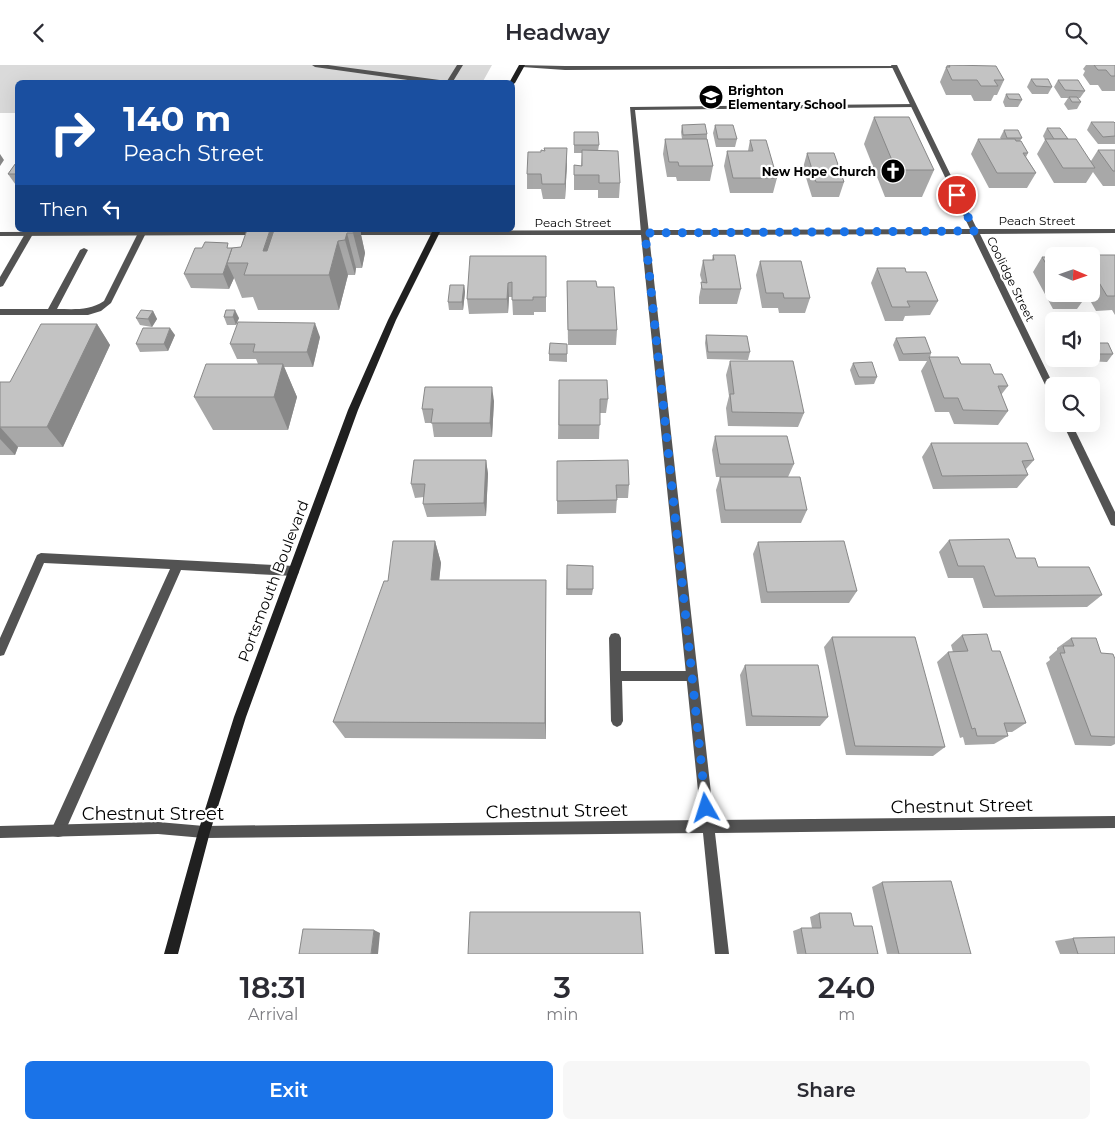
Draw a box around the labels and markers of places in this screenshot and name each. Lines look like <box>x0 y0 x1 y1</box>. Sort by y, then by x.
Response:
place label: Brighton Elementary School <box>728 83 846 112</box>
school or university icon: Brighton Elementary School <box>698 84 724 110</box>
church icon: New Hope Church <box>880 158 906 184</box>
place label: New Hope Church <box>762 164 876 179</box>
pin <box>936 174 978 216</box>

